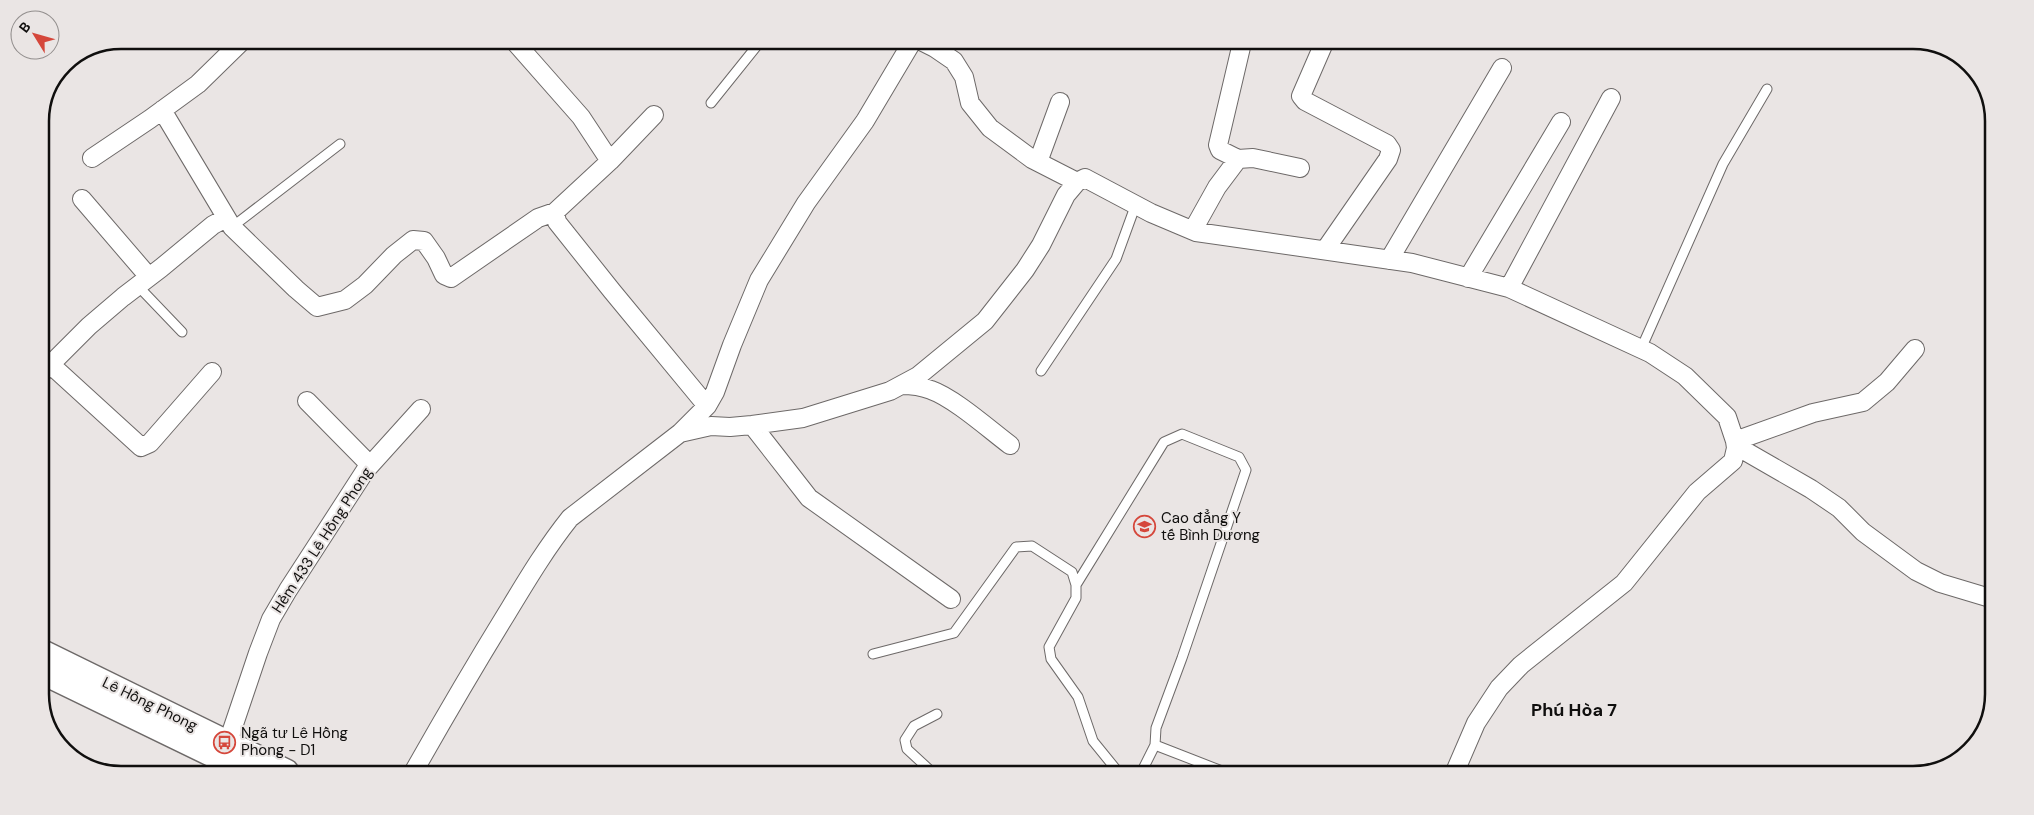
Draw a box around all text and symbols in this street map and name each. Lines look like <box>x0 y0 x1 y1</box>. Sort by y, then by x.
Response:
north arrow <box>10 10 60 60</box>
text: B <box>15 18 35 36</box>
street label: Hẻm 433 Lê Hồng Phong <box>267 463 377 617</box>
place label: Cao đẳng Y tế Bình Dương <box>1161 508 1260 545</box>
school or university icon: Cao đẳng Y tế Bình Dương <box>1133 515 1157 539</box>
street label: Lê Hồng Phong <box>99 672 201 736</box>
district label: Phú Hòa 7 <box>1531 698 1617 722</box>
place label: Ngã tư Lê Hồng Phong - D1 <box>241 723 348 760</box>
bus stop icon: Ngã tư Lê Hồng Phong - D1 <box>213 730 237 754</box>

